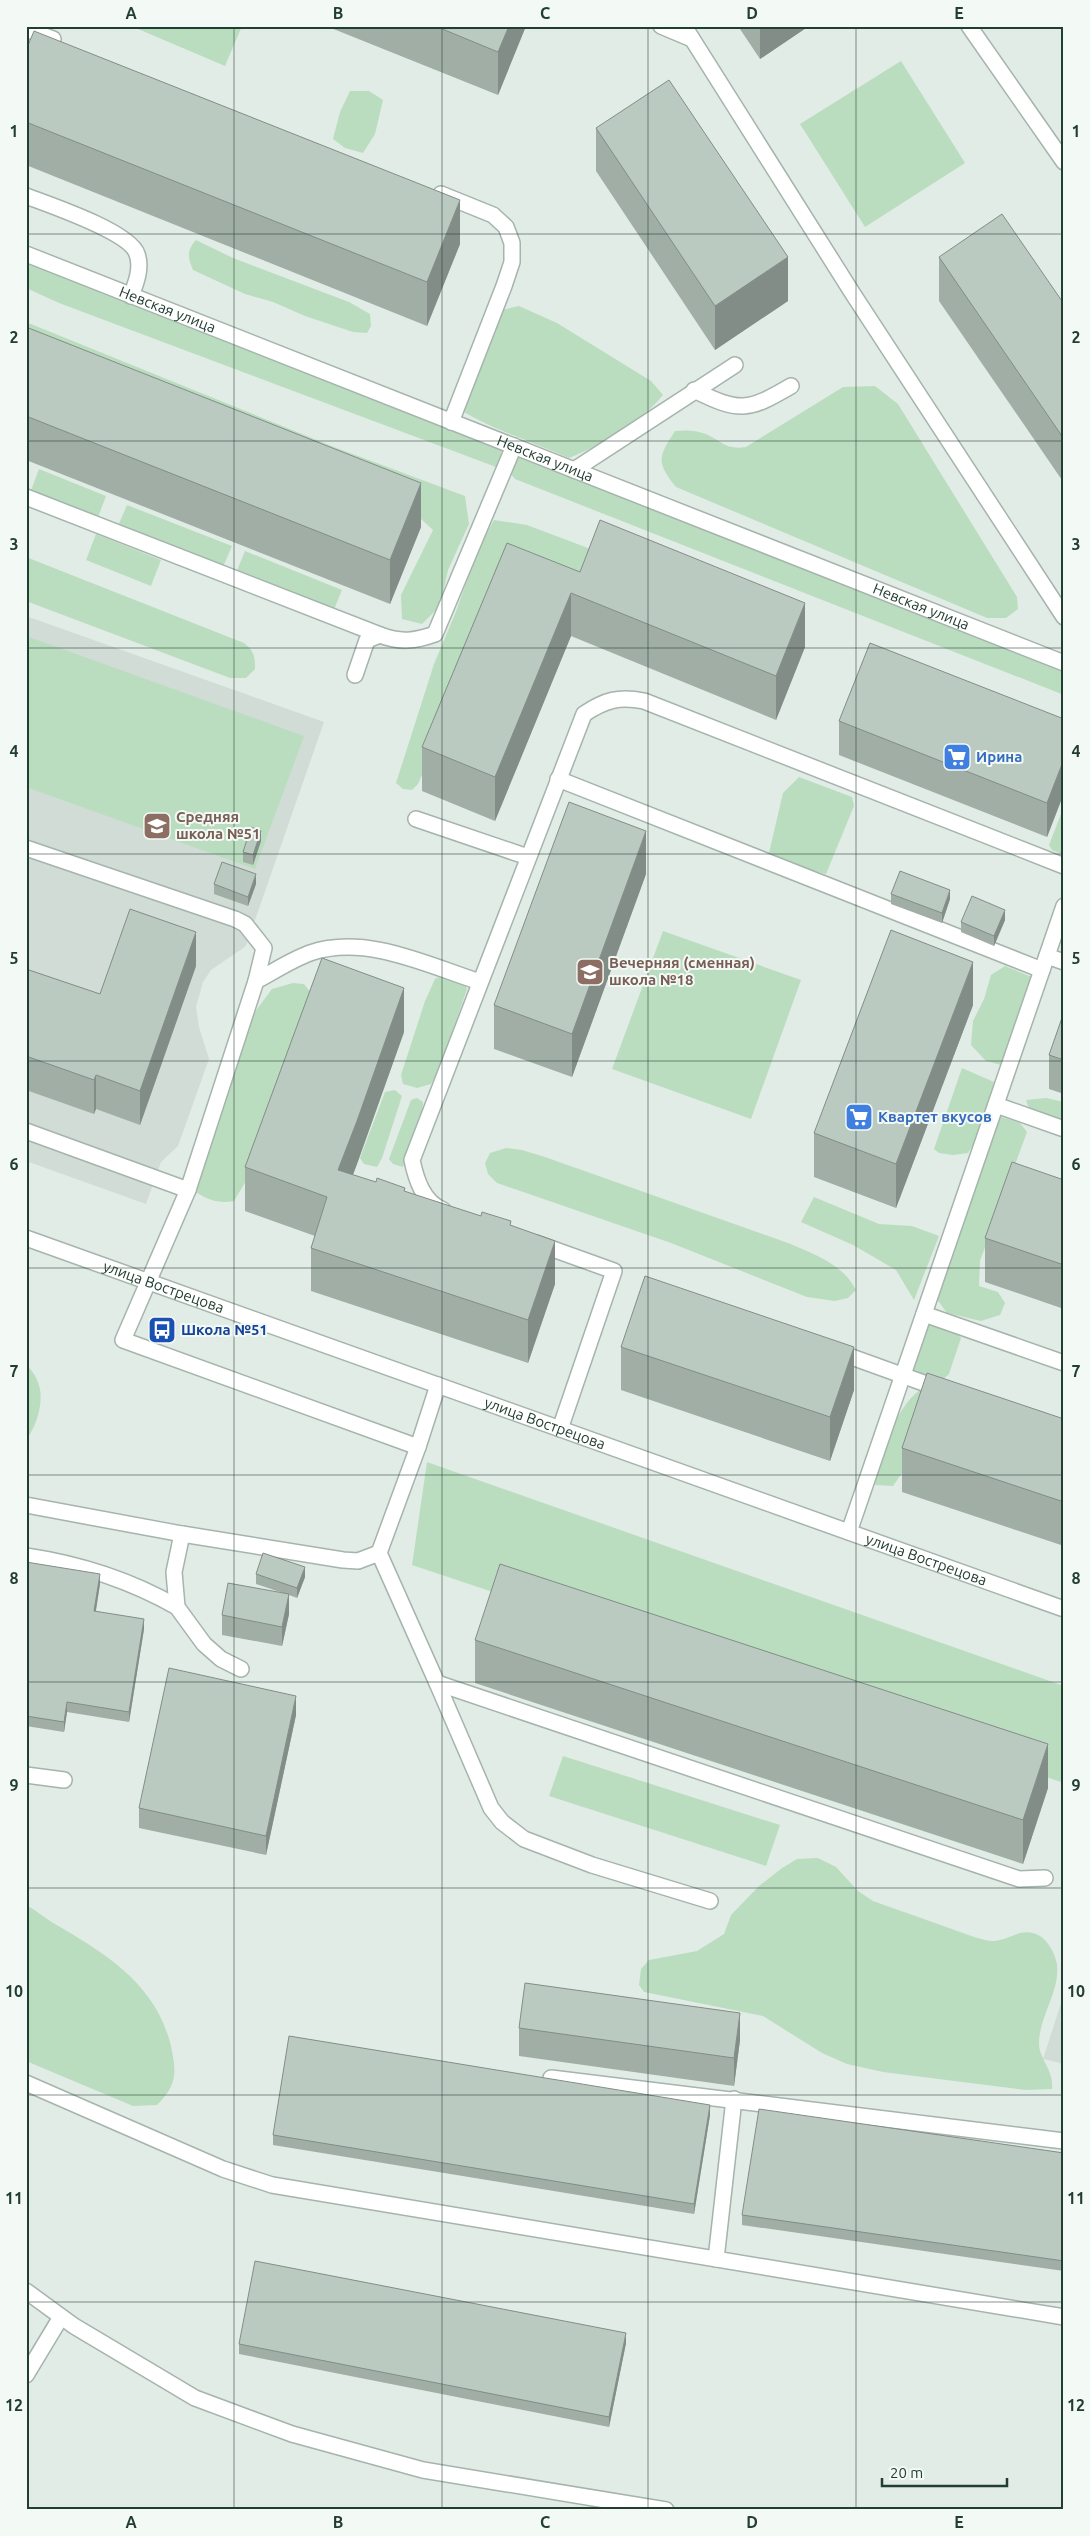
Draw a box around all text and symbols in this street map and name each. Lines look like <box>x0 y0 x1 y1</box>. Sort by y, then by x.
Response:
text: A <box>125 4 137 22</box>
text: B <box>333 4 343 22</box>
text: C <box>540 4 550 22</box>
text: D <box>746 4 758 22</box>
text: E <box>954 4 964 22</box>
text: 1 <box>9 122 19 140</box>
text: 1 <box>1071 122 1081 140</box>
street label: Невская улица <box>117 283 218 336</box>
text: 2 <box>9 328 19 346</box>
text: 2 <box>1071 328 1081 346</box>
street label: Невская улица <box>495 431 596 485</box>
text: 3 <box>9 535 19 553</box>
text: 3 <box>1071 535 1081 553</box>
street label: Невская улица <box>871 580 972 633</box>
text: 4 <box>9 742 19 760</box>
supermarket icon: Ирина <box>942 742 972 772</box>
text: 4 <box>1071 742 1081 760</box>
place label: Ирина <box>976 748 1022 765</box>
place label: Средняя школа №51 <box>176 808 260 842</box>
school or university icon: Средняя школа №51 <box>142 811 172 841</box>
text: 5 <box>9 949 19 967</box>
text: 5 <box>1071 949 1081 967</box>
place label: Вечерняя (сменная) школа №18 <box>609 954 755 988</box>
school or university icon: Вечерняя (сменная) школа №18 <box>575 957 605 987</box>
supermarket icon: Квартет вкусов <box>844 1102 874 1132</box>
place label: Квартет вкусов <box>878 1108 992 1125</box>
text: 6 <box>9 1155 19 1173</box>
text: 6 <box>1071 1155 1081 1173</box>
street label: улица Вострецова <box>101 1257 226 1316</box>
bus stop icon: Школа №51 <box>147 1315 177 1345</box>
place label: Школа №51 <box>181 1321 268 1338</box>
text: 7 <box>9 1362 19 1380</box>
text: 7 <box>1071 1362 1081 1380</box>
street label: улица Вострецова <box>482 1394 608 1452</box>
street label: улица Вострецова <box>864 1530 989 1589</box>
text: 8 <box>9 1569 19 1587</box>
text: 8 <box>1071 1569 1081 1587</box>
text: 9 <box>9 1776 19 1794</box>
text: 9 <box>1071 1776 1081 1794</box>
text: 10 <box>5 1982 23 2000</box>
text: 10 <box>1067 1982 1085 2000</box>
text: 11 <box>5 2189 23 2207</box>
text: 11 <box>1067 2189 1085 2207</box>
text: 12 <box>5 2396 23 2414</box>
text: 12 <box>1067 2396 1085 2414</box>
scale bar <box>882 2456 1008 2488</box>
text: 20 m <box>890 2464 923 2481</box>
text: A <box>125 2513 137 2531</box>
text: B <box>333 2513 343 2531</box>
text: C <box>540 2513 550 2531</box>
text: D <box>746 2513 758 2531</box>
text: E <box>954 2513 964 2531</box>

